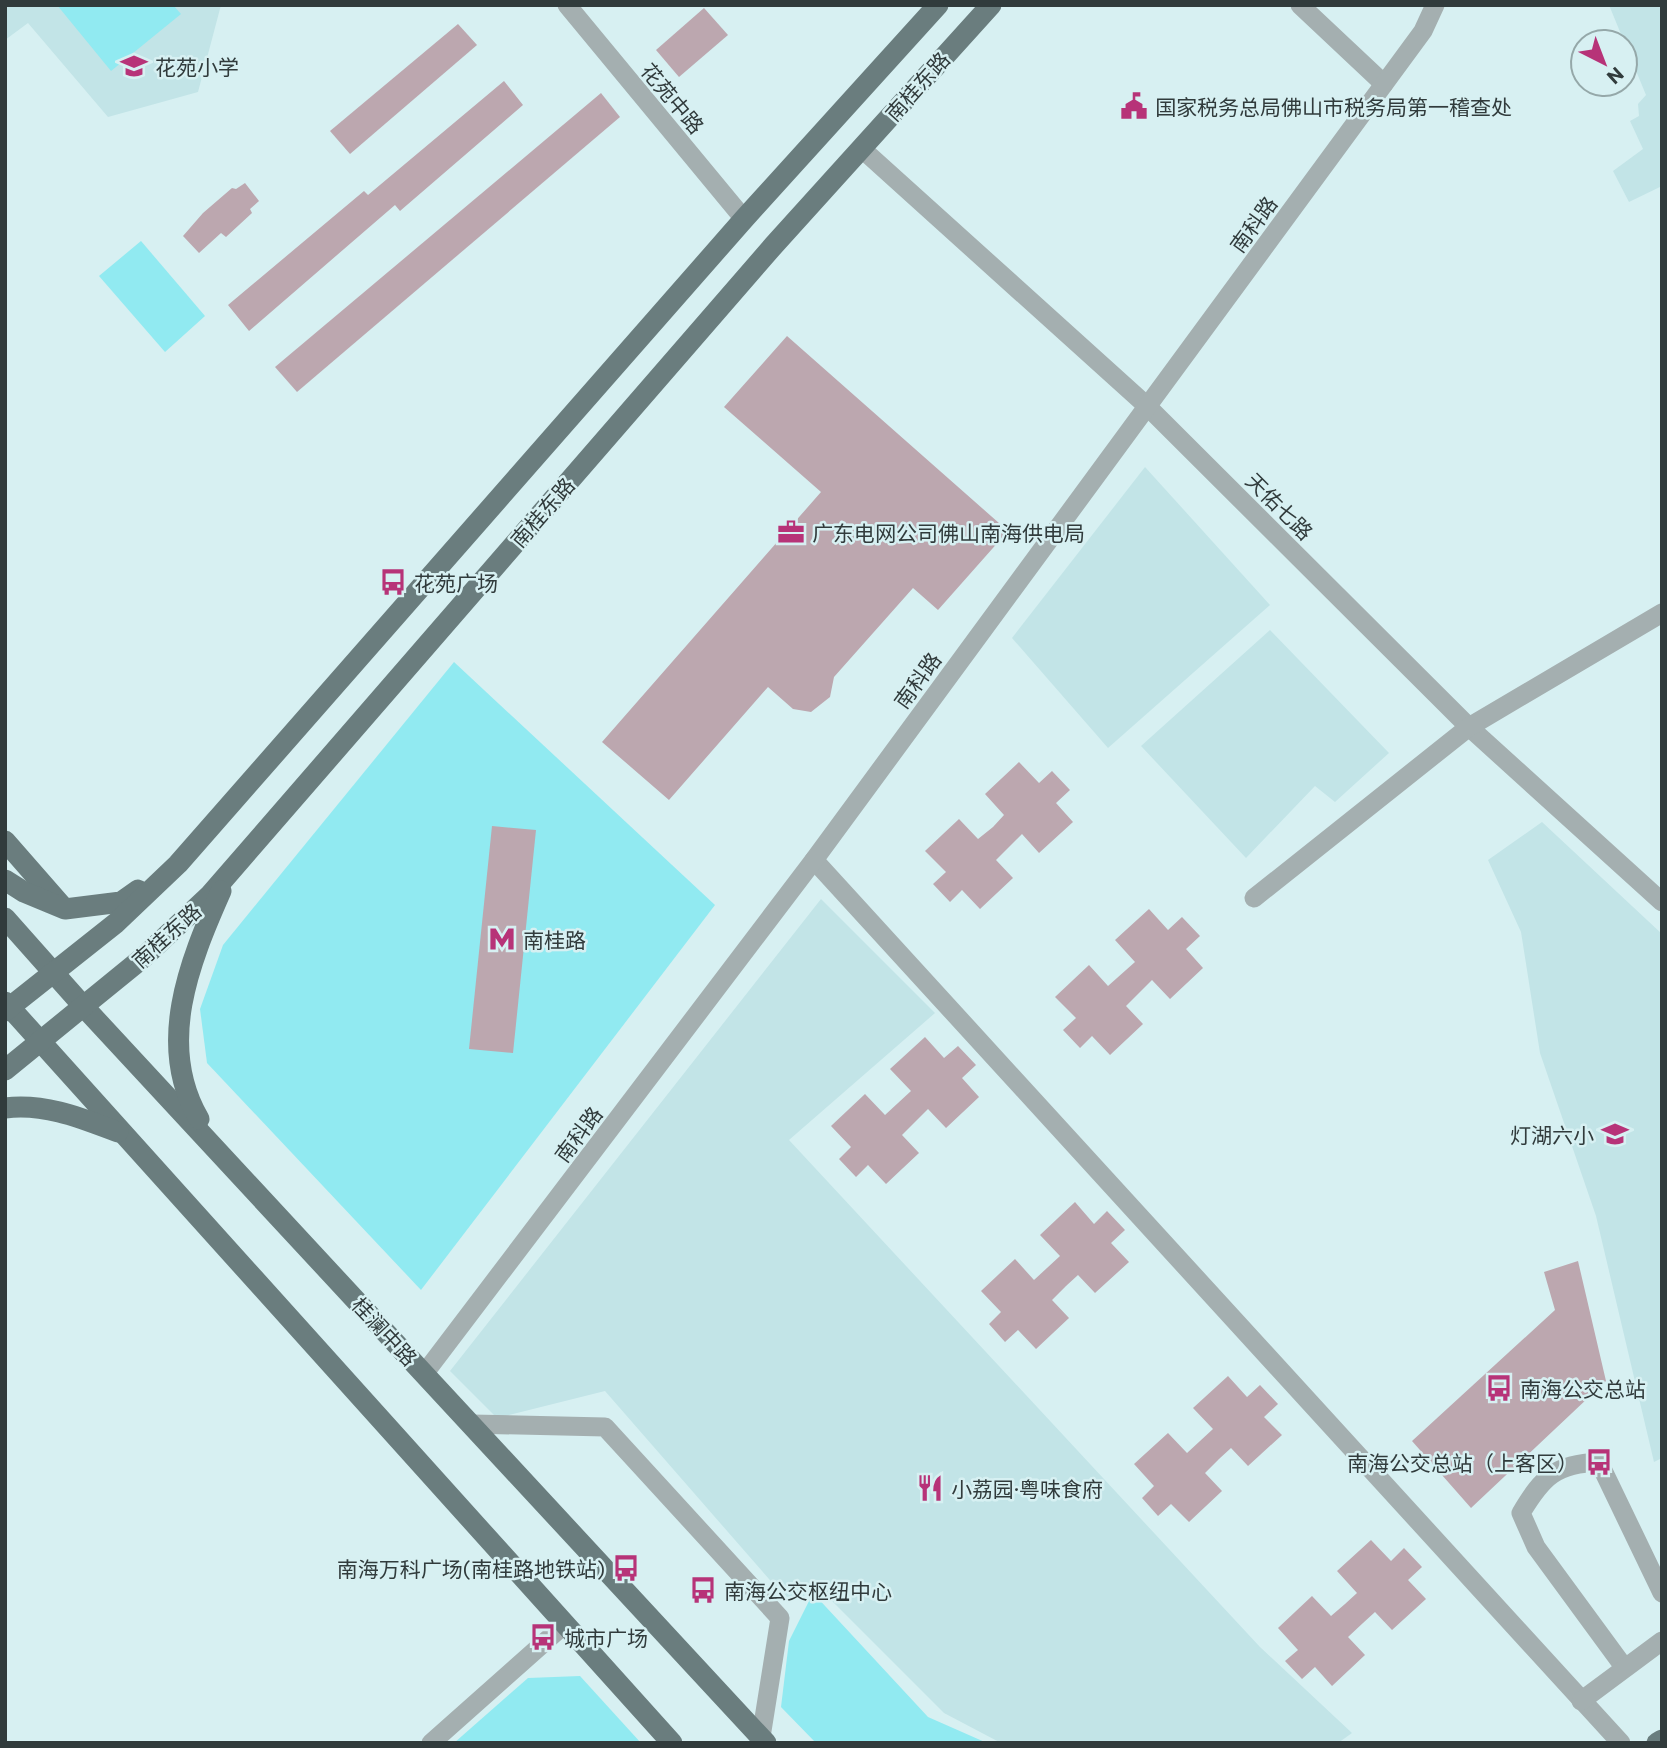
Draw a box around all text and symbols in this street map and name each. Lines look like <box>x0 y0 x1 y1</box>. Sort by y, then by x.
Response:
north arrow <box>1569 28 1639 98</box>
street label: 南桂东路 <box>880 46 954 126</box>
school or university icon: 花苑小学 <box>119 51 149 81</box>
place label: 花苑小学 <box>155 54 239 79</box>
street label: 花苑中路 <box>636 58 710 138</box>
text: N <box>1603 63 1629 89</box>
public building icon: 国家税务总局佛山市税务局第一稽查处 <box>1119 91 1149 121</box>
place label: 国家税务总局佛山市税务局第一稽查处 <box>1155 94 1512 119</box>
street label: 南科路 <box>1224 191 1282 257</box>
street label: 天佑七路 <box>1241 467 1319 545</box>
street label: 南桂东路 <box>505 472 579 552</box>
office icon: 广东电网公司佛山南海供电局 <box>776 517 806 547</box>
place label: 广东电网公司佛山南海供电局 <box>812 520 1085 545</box>
bus stop icon: 花苑广场 <box>378 567 408 597</box>
place label: 花苑广场 <box>414 570 498 595</box>
street label: 南科路 <box>888 647 946 713</box>
street label: 南桂东路 <box>126 898 206 972</box>
metro station icon: 南桂路 <box>487 924 517 954</box>
place label: 南桂路 <box>523 927 586 952</box>
street label: 南科路 <box>549 1101 607 1167</box>
school or university icon: 灯湖六小 <box>1600 1119 1630 1149</box>
place label: 灯湖六小 <box>1510 1122 1594 1147</box>
street label: 桂澜中路 <box>347 1292 423 1370</box>
bus stop icon: 南海公交总站 <box>1484 1373 1514 1403</box>
place label: 南海公交总站 <box>1520 1376 1646 1401</box>
bus stop icon: 南海公交总站（上客区） <box>1584 1447 1614 1477</box>
place label: 南海公交总站（上客区） <box>1347 1450 1578 1475</box>
restaurant icon: 小荔园·粤味食府 <box>915 1473 945 1503</box>
place label: 小荔园·粤味食府 <box>951 1476 1103 1501</box>
bus stop icon: 南海万科广场(南桂路地铁站) <box>611 1553 641 1583</box>
place label: 南海万科广场(南桂路地铁站) <box>337 1556 605 1581</box>
bus stop icon: 南海公交枢纽中心 <box>688 1575 718 1605</box>
place label: 南海公交枢纽中心 <box>724 1578 892 1603</box>
bus stop icon: 城市广场 <box>528 1622 558 1652</box>
place label: 城市广场 <box>564 1625 648 1650</box>

